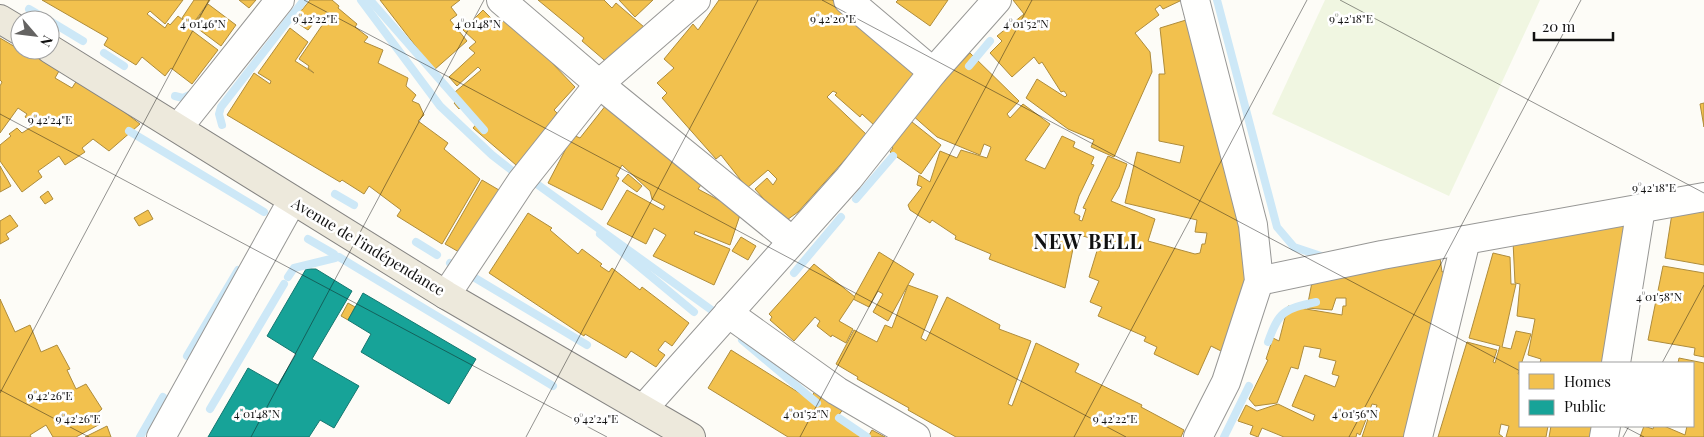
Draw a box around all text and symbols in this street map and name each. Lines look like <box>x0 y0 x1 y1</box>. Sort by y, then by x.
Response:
north arrow <box>10 10 60 60</box>
text: 9°42'22"E <box>293 10 337 26</box>
text: 9°42'20"E <box>810 10 856 26</box>
text: 9°42'18"E <box>1329 10 1373 26</box>
scale bar <box>1534 10 1613 42</box>
text: 4°01'46"N <box>180 15 227 31</box>
text: 4°01'48"N <box>455 15 502 31</box>
text: 4°01'52"N <box>1003 15 1049 31</box>
text: 20 m <box>1542 16 1576 36</box>
text: N <box>36 32 58 50</box>
text: 9°42'24"E <box>28 111 72 127</box>
text: 9°42'18"E <box>1632 179 1676 195</box>
street label: Avenue de l'indépendance <box>288 192 449 300</box>
district label: NEW BELL <box>1033 227 1143 254</box>
text: 4°01'58"N <box>1636 288 1683 304</box>
legend <box>1519 362 1694 427</box>
text: Homes <box>1564 371 1611 391</box>
text: 9°42'26"E <box>27 387 73 403</box>
text: Public <box>1564 396 1606 416</box>
text: 4°01'48"N <box>234 405 281 421</box>
text: 4°01'52"N <box>783 405 829 421</box>
text: 4°01'56"N <box>1332 405 1379 421</box>
text: 9°42'26"E <box>55 410 101 426</box>
text: 9°42'24"E <box>574 410 618 426</box>
text: 9°42'22"E <box>1093 410 1137 426</box>

